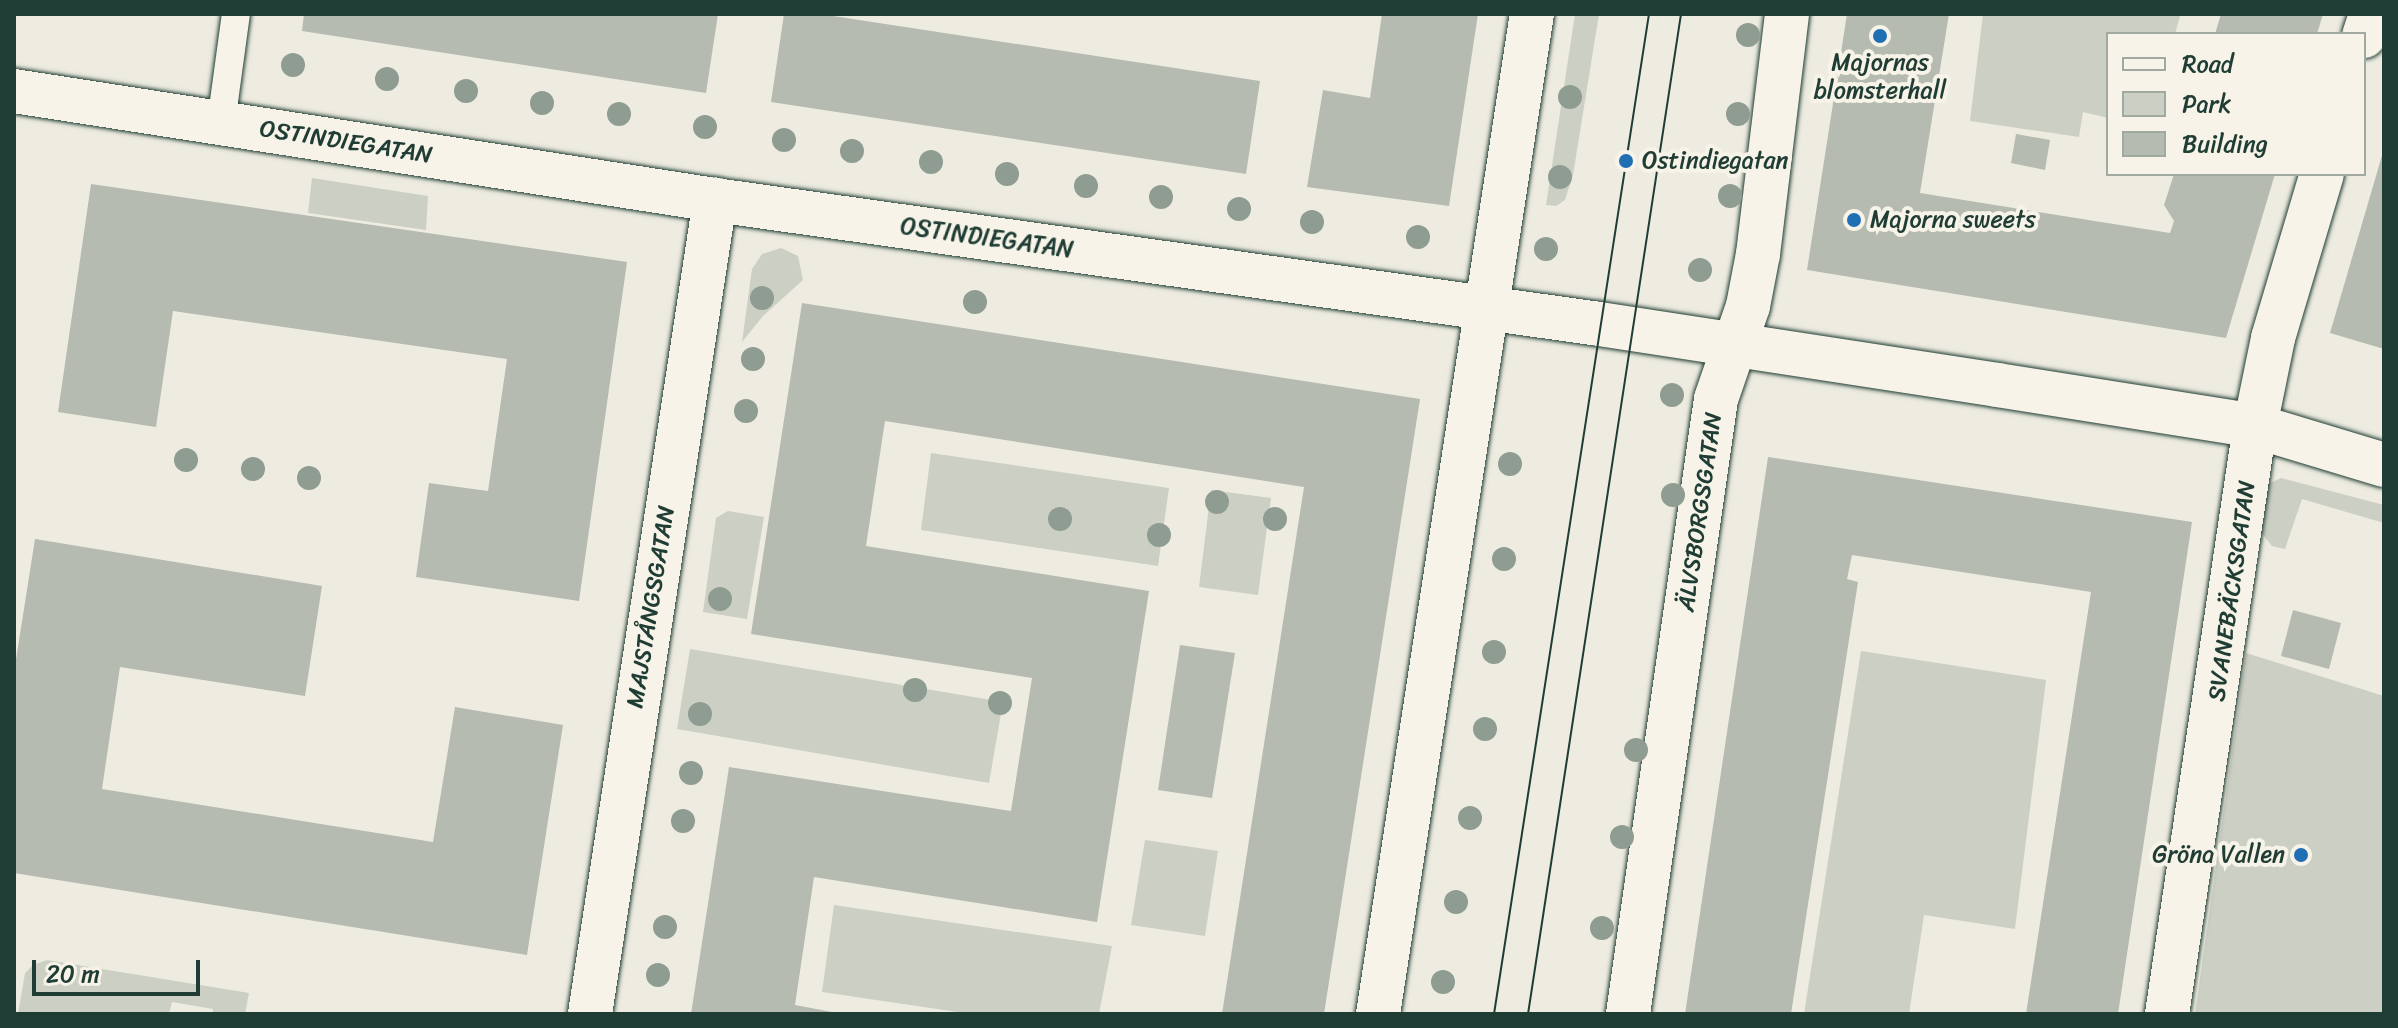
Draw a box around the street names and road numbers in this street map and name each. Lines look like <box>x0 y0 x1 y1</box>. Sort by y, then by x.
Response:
street label: OSTINDIEGATAN <box>258 114 434 170</box>
street label: OSTINDIEGATAN <box>899 212 1075 264</box>
street label: ÄLVSBORGSGATAN <box>1672 410 1728 614</box>
street label: SVANEBÄCKSGATAN <box>2202 479 2262 703</box>
street label: MAJSTÅNGSGATAN <box>621 504 681 710</box>

